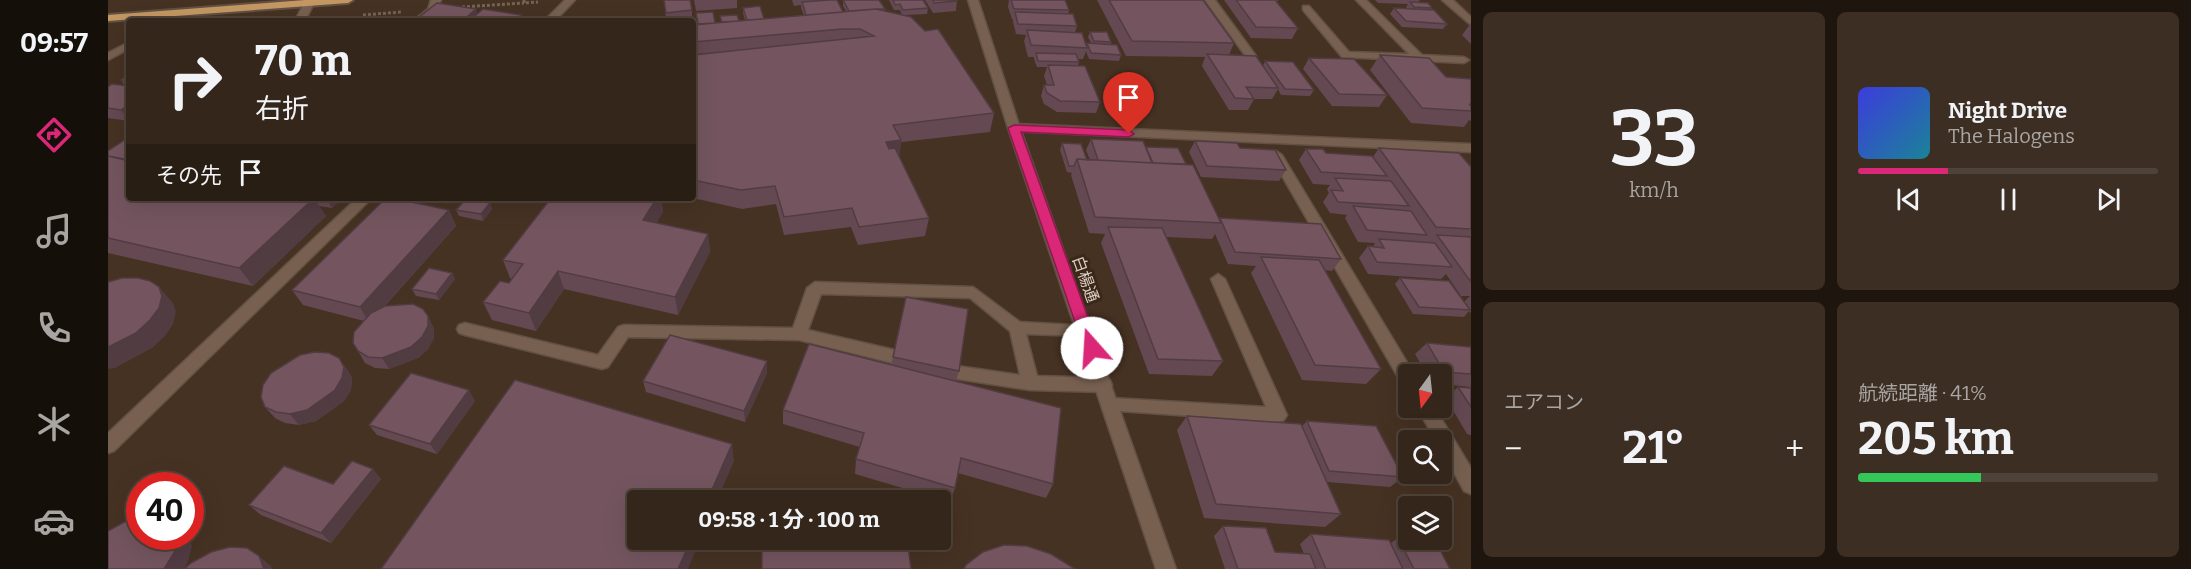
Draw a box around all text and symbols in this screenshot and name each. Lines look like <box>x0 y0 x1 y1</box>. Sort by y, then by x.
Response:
text: 09:57 <box>20 27 88 59</box>
text: 70 m <box>255 36 351 86</box>
icon: right <box>156 42 234 120</box>
pin <box>1103 72 1154 134</box>
icon: arrive <box>1112 81 1145 114</box>
text: 33 <box>1610 92 1698 186</box>
text: 右折 <box>255 93 309 125</box>
text: Night Drive <box>1948 97 2067 124</box>
icon: directions <box>33 114 75 156</box>
text: The Halogens <box>1948 124 2075 148</box>
icon: arrive <box>234 156 267 189</box>
text: その先 <box>156 162 222 189</box>
text: km/h <box>1629 178 1679 202</box>
icon: previous <box>1892 183 1925 216</box>
icon: pause <box>1992 183 2025 216</box>
icon: next <box>2092 183 2125 216</box>
icon: music <box>33 210 75 252</box>
street label: 白楊通 <box>1068 253 1103 305</box>
icon: phone <box>33 307 75 349</box>
position arrow <box>1060 316 1124 380</box>
north arrow <box>1398 364 1452 418</box>
map controls <box>1398 364 1452 550</box>
text: 航続距離 · 41% <box>1858 381 1987 405</box>
text: エアコン <box>1504 390 1584 414</box>
icon: climate <box>33 403 75 445</box>
text: 205 km <box>1858 412 2014 466</box>
text: 21° <box>1622 421 1685 475</box>
text: − <box>1504 429 1522 469</box>
text: + <box>1785 429 1804 469</box>
button: search <box>1398 430 1452 484</box>
speed limit sign: 40 <box>126 472 204 550</box>
button: layers <box>1398 496 1452 550</box>
icon: car <box>33 500 75 542</box>
text: 09:58 · 1 分 · 100 m <box>698 506 880 533</box>

